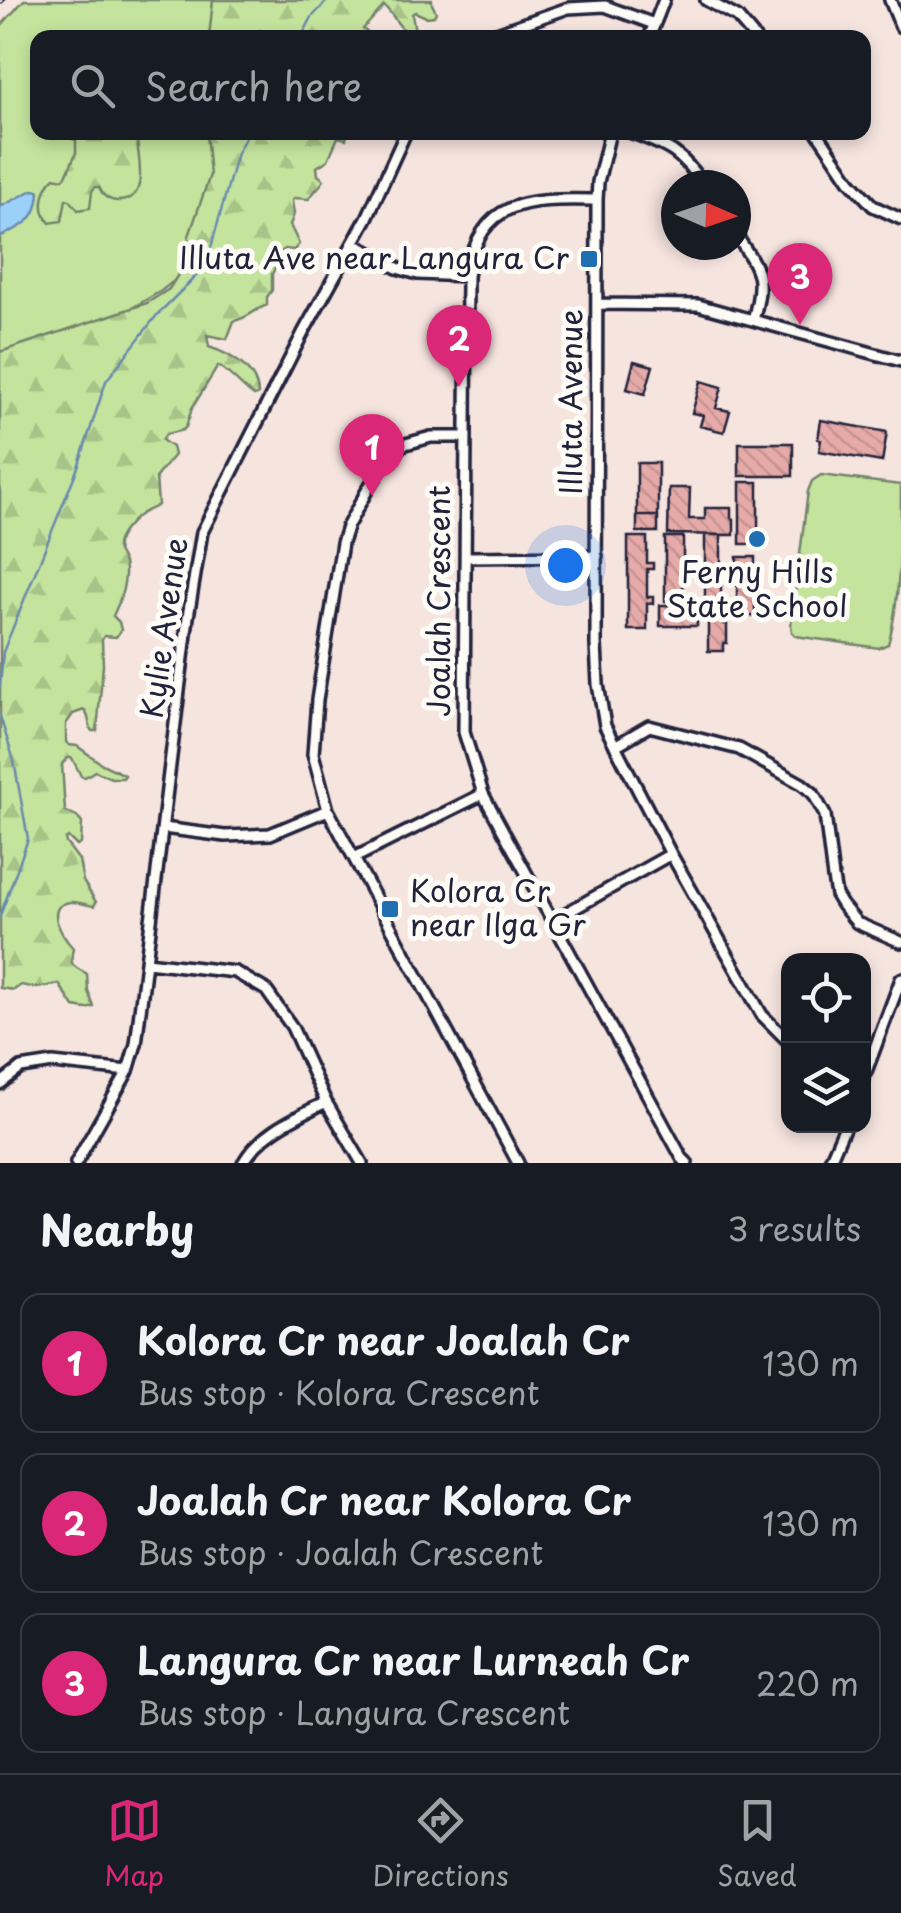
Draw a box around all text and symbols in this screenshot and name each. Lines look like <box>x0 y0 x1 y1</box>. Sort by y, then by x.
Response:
search box <box>30 30 871 140</box>
text: Search here <box>145 57 362 114</box>
icon: search <box>65 58 120 113</box>
north arrow <box>661 170 751 260</box>
place label: Illuta Ave near Langura Cr <box>179 234 569 279</box>
pin: 3 <box>768 242 832 325</box>
marker: Illuta Ave near Langura Cr <box>578 248 600 270</box>
pin: 2 <box>426 304 492 387</box>
street label: Illuta Avenue <box>547 309 592 495</box>
pin: 1 <box>340 414 404 496</box>
street label: Joalah Crescent <box>415 485 460 717</box>
marker: Ferny Hills State School <box>746 528 768 550</box>
street label: Kylie Avenue <box>128 534 197 721</box>
your location <box>540 540 591 591</box>
place label: Ferny Hills State School <box>667 548 848 627</box>
place label: Kolora Cr near Ilga Gr <box>410 867 587 946</box>
marker: Kolora Cr near Ilga Gr <box>379 898 401 920</box>
map controls <box>781 953 871 1133</box>
button: locate <box>781 953 871 1043</box>
button: layers <box>781 1043 871 1133</box>
text: Nearby <box>40 1197 194 1260</box>
text: 3 results <box>727 1204 861 1252</box>
text: Kolora Cr near Joalah Cr <box>137 1311 630 1368</box>
text: 1 <box>67 1339 82 1387</box>
text: 130 m <box>762 1339 859 1387</box>
text: Bus stop · Kolora Crescent <box>137 1368 540 1416</box>
text: Joalah Cr near Kolora Cr <box>137 1471 631 1528</box>
text: 2 <box>63 1499 86 1547</box>
text: 130 m <box>762 1499 859 1547</box>
text: Bus stop · Joalah Crescent <box>137 1528 543 1576</box>
text: Langura Cr near Lurneah Cr <box>137 1631 689 1688</box>
text: 3 <box>64 1659 85 1707</box>
text: 220 m <box>756 1659 859 1707</box>
text: Bus stop · Langura Crescent <box>137 1688 570 1736</box>
tab: Map <box>104 1793 164 1896</box>
tab: Directions <box>373 1793 509 1896</box>
tab: Saved <box>717 1793 797 1896</box>

